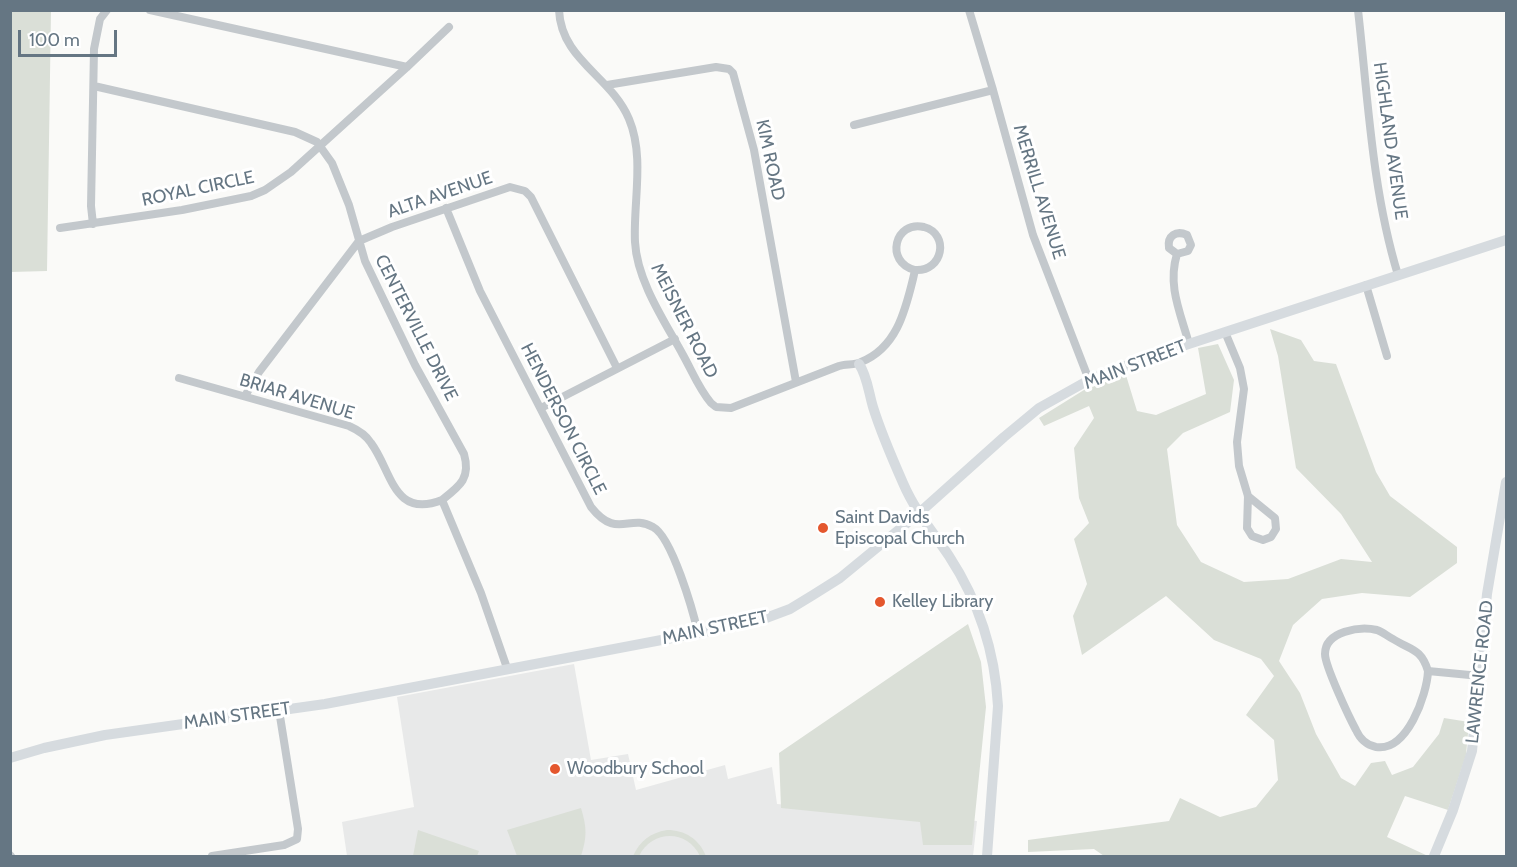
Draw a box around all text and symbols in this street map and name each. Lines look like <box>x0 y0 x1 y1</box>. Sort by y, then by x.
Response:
scale bar <box>21 18 120 56</box>
text: 100 m <box>29 29 80 51</box>
street label: HIGHLAND AVENUE <box>1368 61 1412 221</box>
street label: KIM ROAD <box>751 118 789 202</box>
street label: MERRILL AVENUE <box>1008 122 1070 262</box>
street label: ROYAL CIRCLE <box>140 167 256 211</box>
street label: ALTA AVENUE <box>385 167 495 223</box>
street label: CENTERVILLE DRIVE <box>370 251 462 405</box>
street label: MEISNER ROAD <box>646 260 722 382</box>
street label: MAIN STREET <box>1081 336 1189 394</box>
street label: HENDERSON CIRCLE <box>515 340 611 498</box>
street label: BRIAR AVENUE <box>237 369 357 425</box>
place label: Saint Davids Episcopal Church <box>835 507 965 550</box>
marker: Saint Davids Episcopal Church <box>816 521 830 535</box>
place label: Kelley Library <box>892 591 993 613</box>
marker: Kelley Library <box>873 595 887 609</box>
street label: LAWRENCE ROAD <box>1462 599 1498 745</box>
street label: MAIN STREET <box>660 606 770 650</box>
street label: MAIN STREET <box>182 698 292 734</box>
place label: Woodbury School <box>567 758 704 780</box>
marker: Woodbury School <box>548 762 562 776</box>

